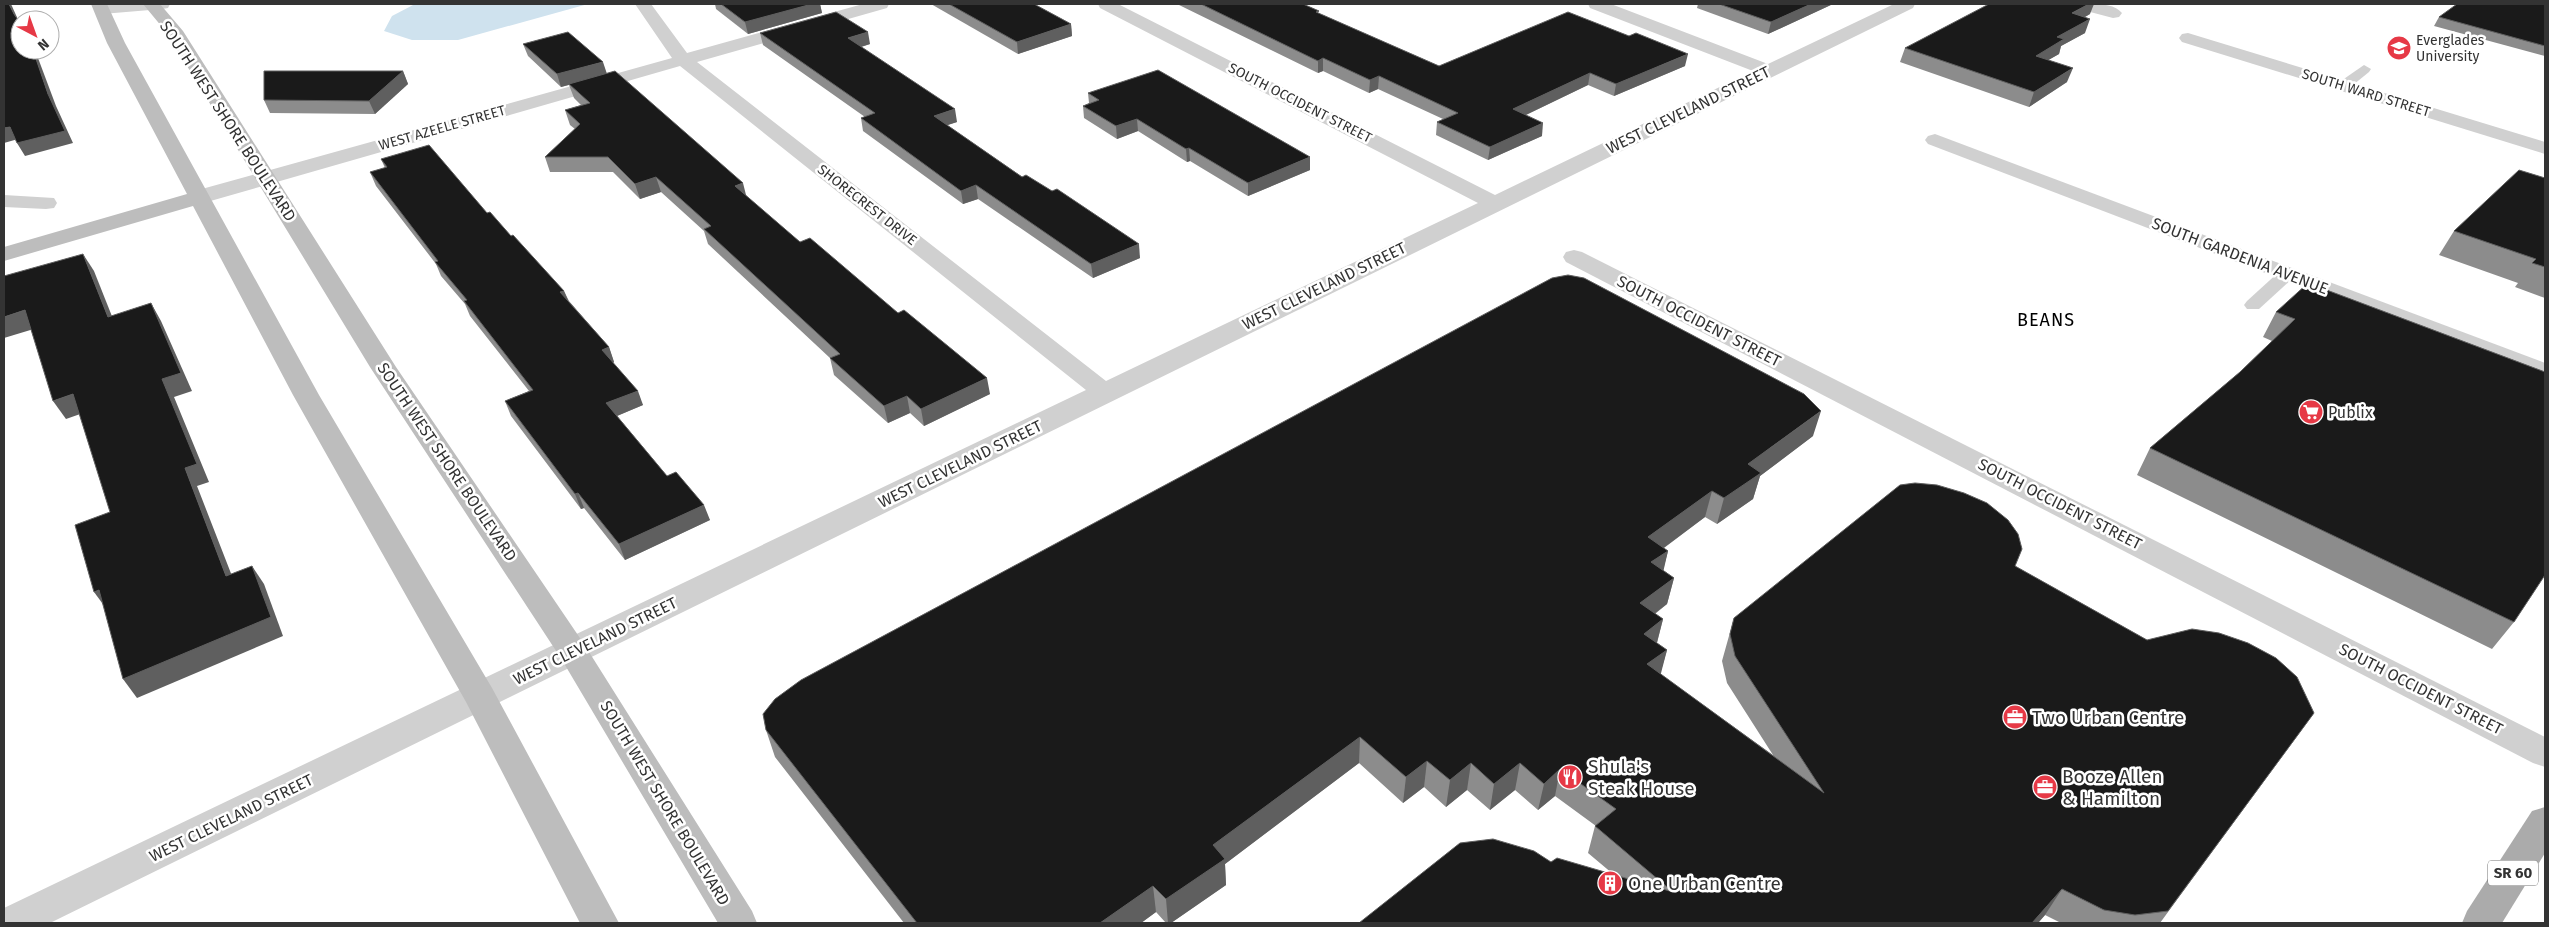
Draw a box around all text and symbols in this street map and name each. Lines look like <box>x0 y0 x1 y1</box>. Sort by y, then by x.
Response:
north arrow <box>10 10 60 60</box>
street label: SOUTH WEST SHORE BOULEVARD <box>156 17 300 225</box>
place label: Everglades University <box>2416 32 2485 65</box>
text: N <box>34 35 52 54</box>
school or university icon: Everglades University <box>2386 35 2412 61</box>
street label: SOUTH OCCIDENT STREET <box>1226 59 1375 147</box>
street label: WEST CLEVELAND STREET <box>1603 62 1774 158</box>
street label: SOUTH WARD STREET <box>2300 65 2433 121</box>
street label: WEST AZEELE STREET <box>377 102 508 154</box>
street label: SHORECREST DRIVE <box>814 161 920 249</box>
street label: SOUTH GARDENIA AVENUE <box>2149 214 2331 298</box>
street label: WEST CLEVELAND STREET <box>1239 238 1410 334</box>
street label: SOUTH OCCIDENT STREET <box>1614 271 1785 371</box>
district label: BEANS <box>2017 309 2075 331</box>
street label: SOUTH WEST SHORE BOULEVARD <box>373 359 521 565</box>
supermarket icon: Publix <box>2298 399 2324 425</box>
place label: Publix <box>2328 403 2373 422</box>
street label: WEST CLEVELAND STREET <box>875 416 1046 512</box>
street label: SOUTH OCCIDENT STREET <box>1975 454 2146 554</box>
street label: WEST CLEVELAND STREET <box>510 593 681 689</box>
street label: SOUTH OCCIDENT STREET <box>2336 639 2507 739</box>
street label: SOUTH WEST SHORE BOULEVARD <box>596 697 734 909</box>
office icon: Two Urban Centre <box>2002 704 2028 730</box>
place label: Two Urban Centre <box>2032 706 2184 729</box>
place label: Shula's Steak House <box>1588 755 1695 800</box>
restaurant icon: Shula's Steak House <box>1557 764 1583 790</box>
place label: Booze Allen & Hamilton <box>2062 765 2163 810</box>
street label: WEST CLEVELAND STREET <box>146 770 317 866</box>
office icon: Booze Allen & Hamilton <box>2032 774 2058 800</box>
road number: SR 60 <box>2488 860 2538 886</box>
building icon: One Urban Centre <box>1597 870 1623 896</box>
place label: One Urban Centre <box>1628 872 1781 895</box>

